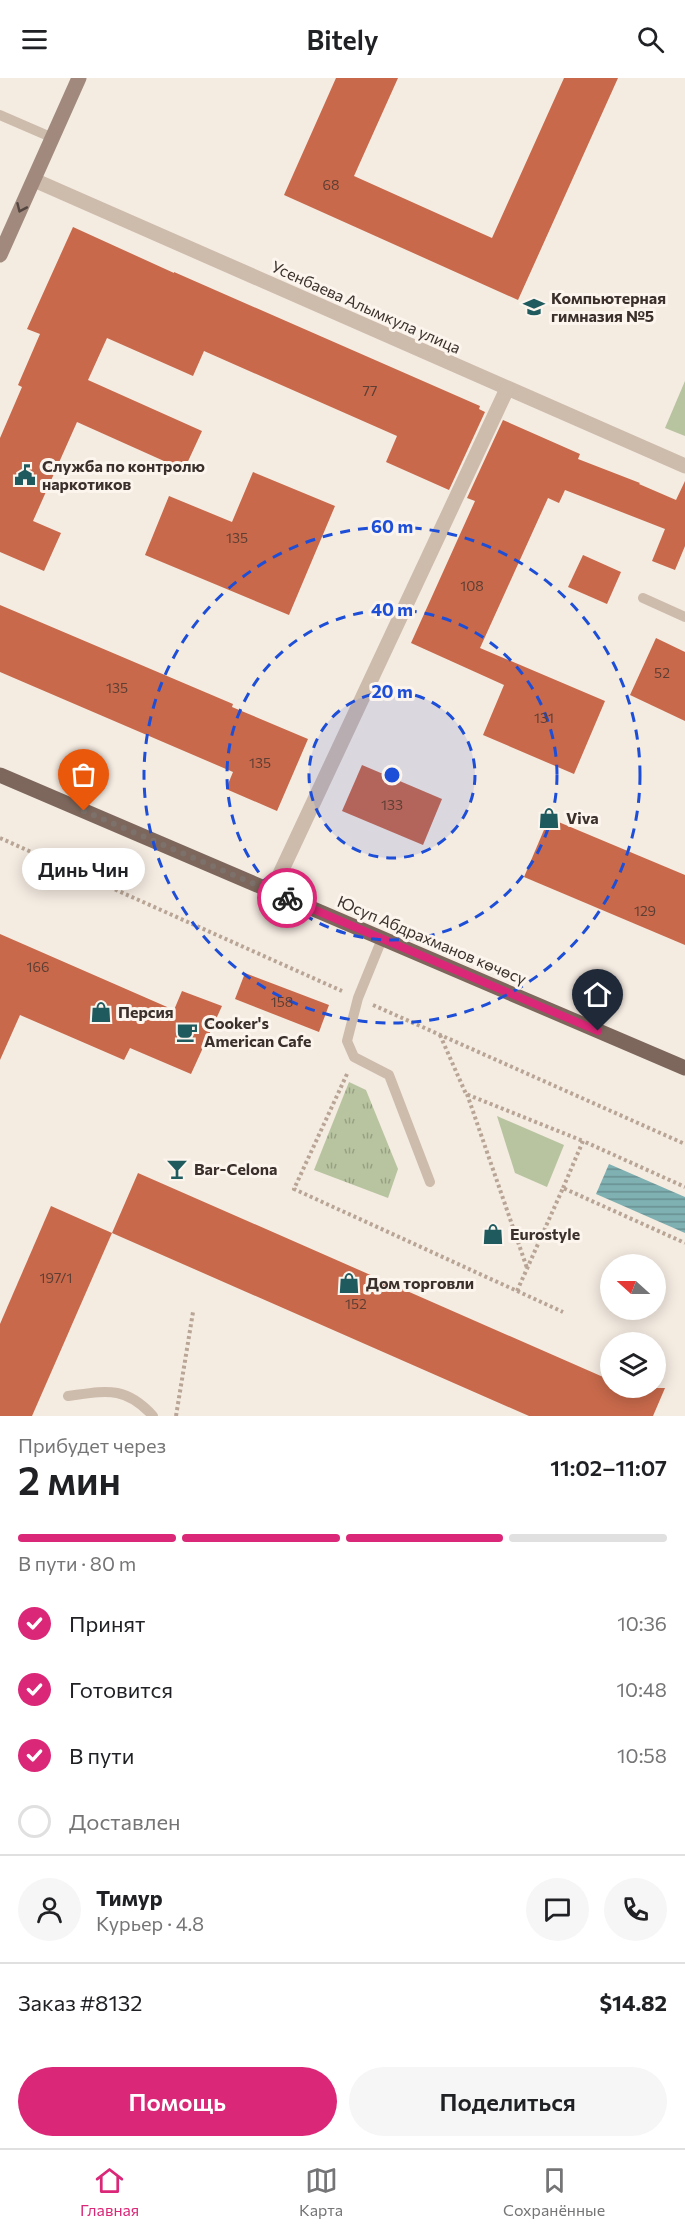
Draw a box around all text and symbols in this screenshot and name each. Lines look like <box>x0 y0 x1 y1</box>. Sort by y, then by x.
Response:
icon: menu <box>18 23 51 56</box>
text: Bitely <box>306 23 379 56</box>
icon: search <box>634 23 667 56</box>
house number: 68 <box>323 176 340 193</box>
one-way arrow <box>16 202 28 213</box>
street label: Усенбаева Алымкула улица <box>269 256 464 357</box>
place label: Компьютерная гимназия №5 <box>551 288 666 325</box>
school or university icon: Компьютерная гимназия №5 <box>522 295 546 319</box>
house number: 77 <box>363 382 377 399</box>
place label: Служба по контролю наркотиков <box>42 456 205 493</box>
public building icon: Служба по контролю наркотиков <box>13 463 37 487</box>
text: 60 m <box>371 515 413 537</box>
house number: 135 <box>226 529 248 546</box>
house number: 108 <box>460 577 484 594</box>
text: 40 m <box>371 598 413 620</box>
house number: 52 <box>654 664 670 681</box>
house number: 135 <box>106 679 128 696</box>
text: 20 m <box>371 680 413 702</box>
house number: 131 <box>534 709 554 726</box>
pin <box>58 749 109 811</box>
house number: 135 <box>249 754 271 771</box>
icon: bag <box>67 758 100 791</box>
centre of rings <box>382 765 402 785</box>
house number: 133 <box>381 796 403 813</box>
shop icon: Viva <box>537 806 561 830</box>
place label: Viva <box>566 808 599 827</box>
callout: Динь Чин <box>22 847 146 889</box>
text: Динь Чин <box>38 857 129 881</box>
courier <box>257 868 317 928</box>
icon: bike <box>271 882 304 915</box>
street label: Юсуп Абдрахманов көчөсү <box>335 891 529 988</box>
house number: 129 <box>634 902 656 919</box>
house number: 166 <box>27 958 49 975</box>
pin <box>572 969 623 1031</box>
icon: home <box>581 978 614 1011</box>
house number: 158 <box>271 993 293 1010</box>
shop icon: Персия <box>89 1000 113 1024</box>
place label: Персия <box>118 1002 174 1021</box>
place label: Cooker's American Cafe <box>204 1013 312 1050</box>
cafe icon: Cooker's American Cafe <box>175 1020 199 1044</box>
bar icon: Bar-Celona <box>165 1157 189 1181</box>
place label: Bar-Celona <box>194 1159 277 1178</box>
shop icon: Eurostyle <box>481 1222 505 1246</box>
place label: Eurostyle <box>510 1224 580 1243</box>
north arrow <box>600 1254 666 1320</box>
map controls <box>600 1254 666 1398</box>
house number: 197/1 <box>39 1269 73 1286</box>
shop icon: Дом торговли <box>337 1271 361 1295</box>
place label: Дом торговли <box>366 1273 474 1292</box>
house number: 152 <box>345 1295 367 1312</box>
button: layers <box>600 1332 666 1398</box>
text: Прибудет через <box>18 1433 166 1457</box>
text: 11:02–11:07 <box>550 1454 667 1481</box>
text: 2 мин <box>18 1455 121 1503</box>
text: В пути · 80 m <box>18 1551 136 1575</box>
icon: check <box>18 1607 51 1640</box>
text: Принят <box>69 1610 145 1637</box>
text: 10:36 <box>617 1611 667 1635</box>
icon: check <box>18 1673 51 1706</box>
text: Готовится <box>69 1676 173 1703</box>
text: 10:48 <box>617 1677 667 1701</box>
icon: check <box>18 1739 51 1772</box>
text: В пути <box>69 1742 134 1769</box>
text: 10:58 <box>617 1743 667 1767</box>
text: Доставлен <box>69 1808 181 1835</box>
button: person <box>18 1878 81 1941</box>
button: chat <box>526 1878 589 1941</box>
button: phone <box>604 1878 667 1941</box>
text: Тимур <box>96 1884 163 1911</box>
text: Курьер · 4.8 <box>96 1911 204 1935</box>
text: Заказ #8132 <box>18 1989 143 2016</box>
text: $14.82 <box>599 1989 667 2016</box>
button: Помощь <box>18 2067 337 2136</box>
button: Поделиться <box>349 2067 667 2136</box>
tab: Главная <box>80 2164 139 2219</box>
tab: Карта <box>299 2164 343 2219</box>
tab: Сохранённые <box>503 2164 605 2219</box>

